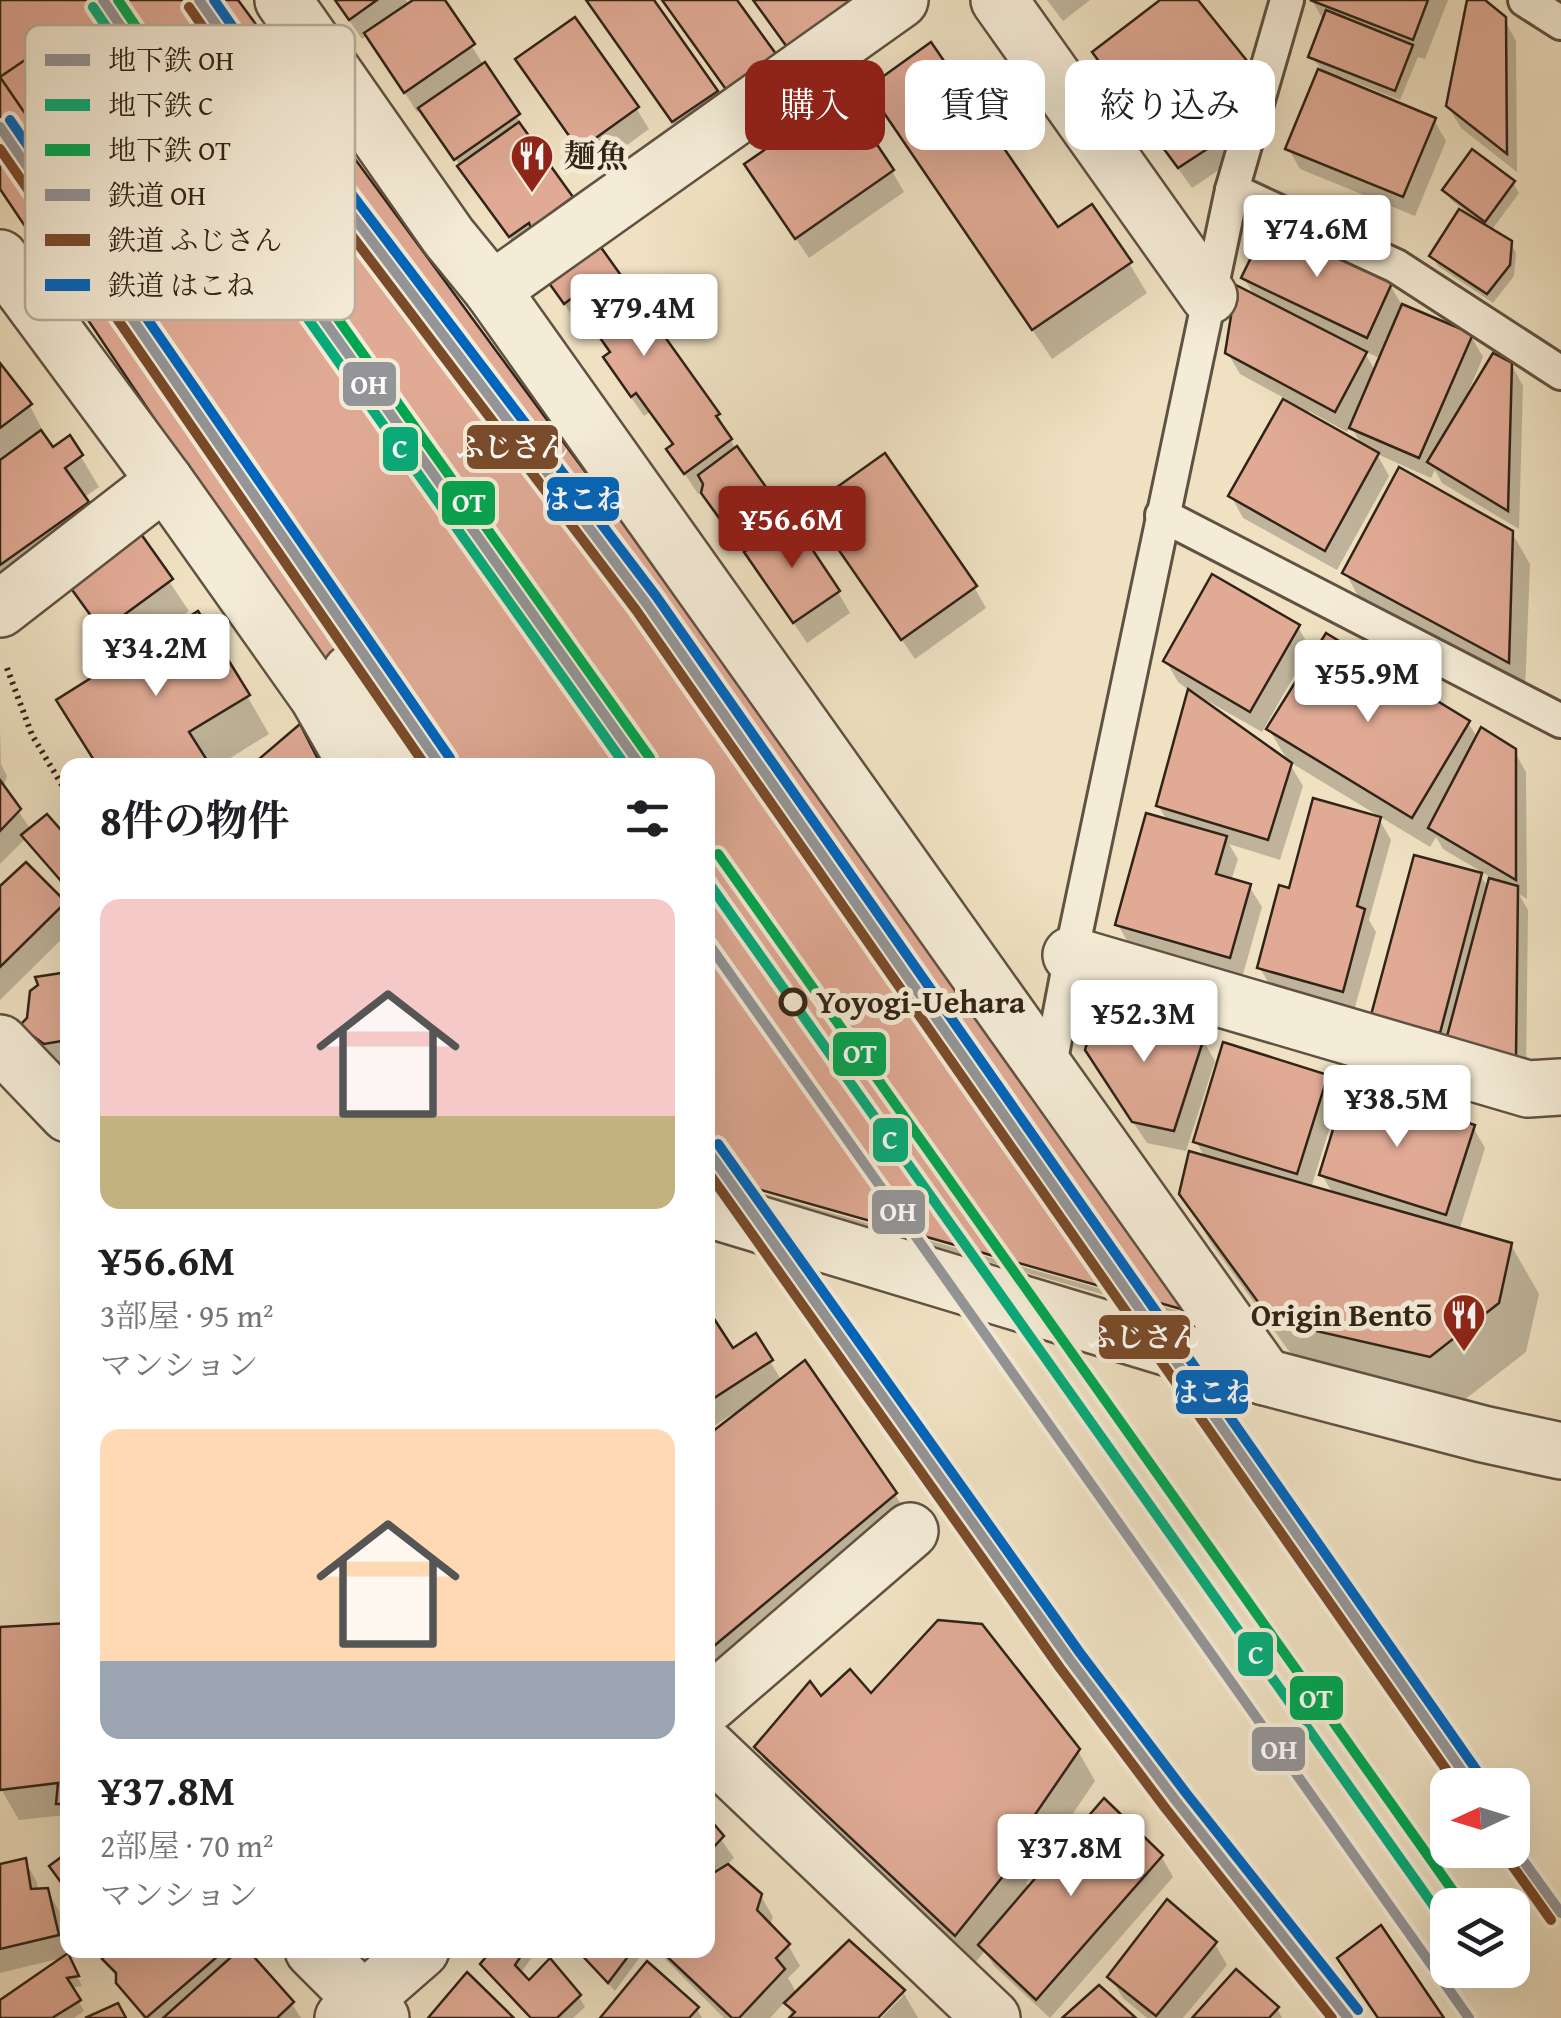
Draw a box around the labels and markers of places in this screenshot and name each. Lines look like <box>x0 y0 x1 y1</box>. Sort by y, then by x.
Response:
place label: 麺魚 <box>564 132 628 179</box>
restaurant icon: 麺魚 <box>509 133 555 194</box>
pin: ¥74.6M <box>1236 195 1398 280</box>
pin: ¥79.4M <box>563 274 725 359</box>
pin: ¥56.6M <box>711 486 873 571</box>
pin: ¥34.2M <box>75 614 237 699</box>
pin: ¥55.9M <box>1287 640 1449 725</box>
place label: Yoyogi-Uehara <box>816 978 1026 1025</box>
pin: ¥52.3M <box>1063 980 1225 1065</box>
marker: Yoyogi-Uehara <box>780 989 806 1015</box>
pin: ¥38.5M <box>1316 1065 1478 1150</box>
place label: Origin Bentō <box>1251 1291 1432 1338</box>
restaurant icon: Origin Bentō <box>1441 1292 1487 1353</box>
pin: ¥37.8M <box>990 1814 1152 1899</box>

